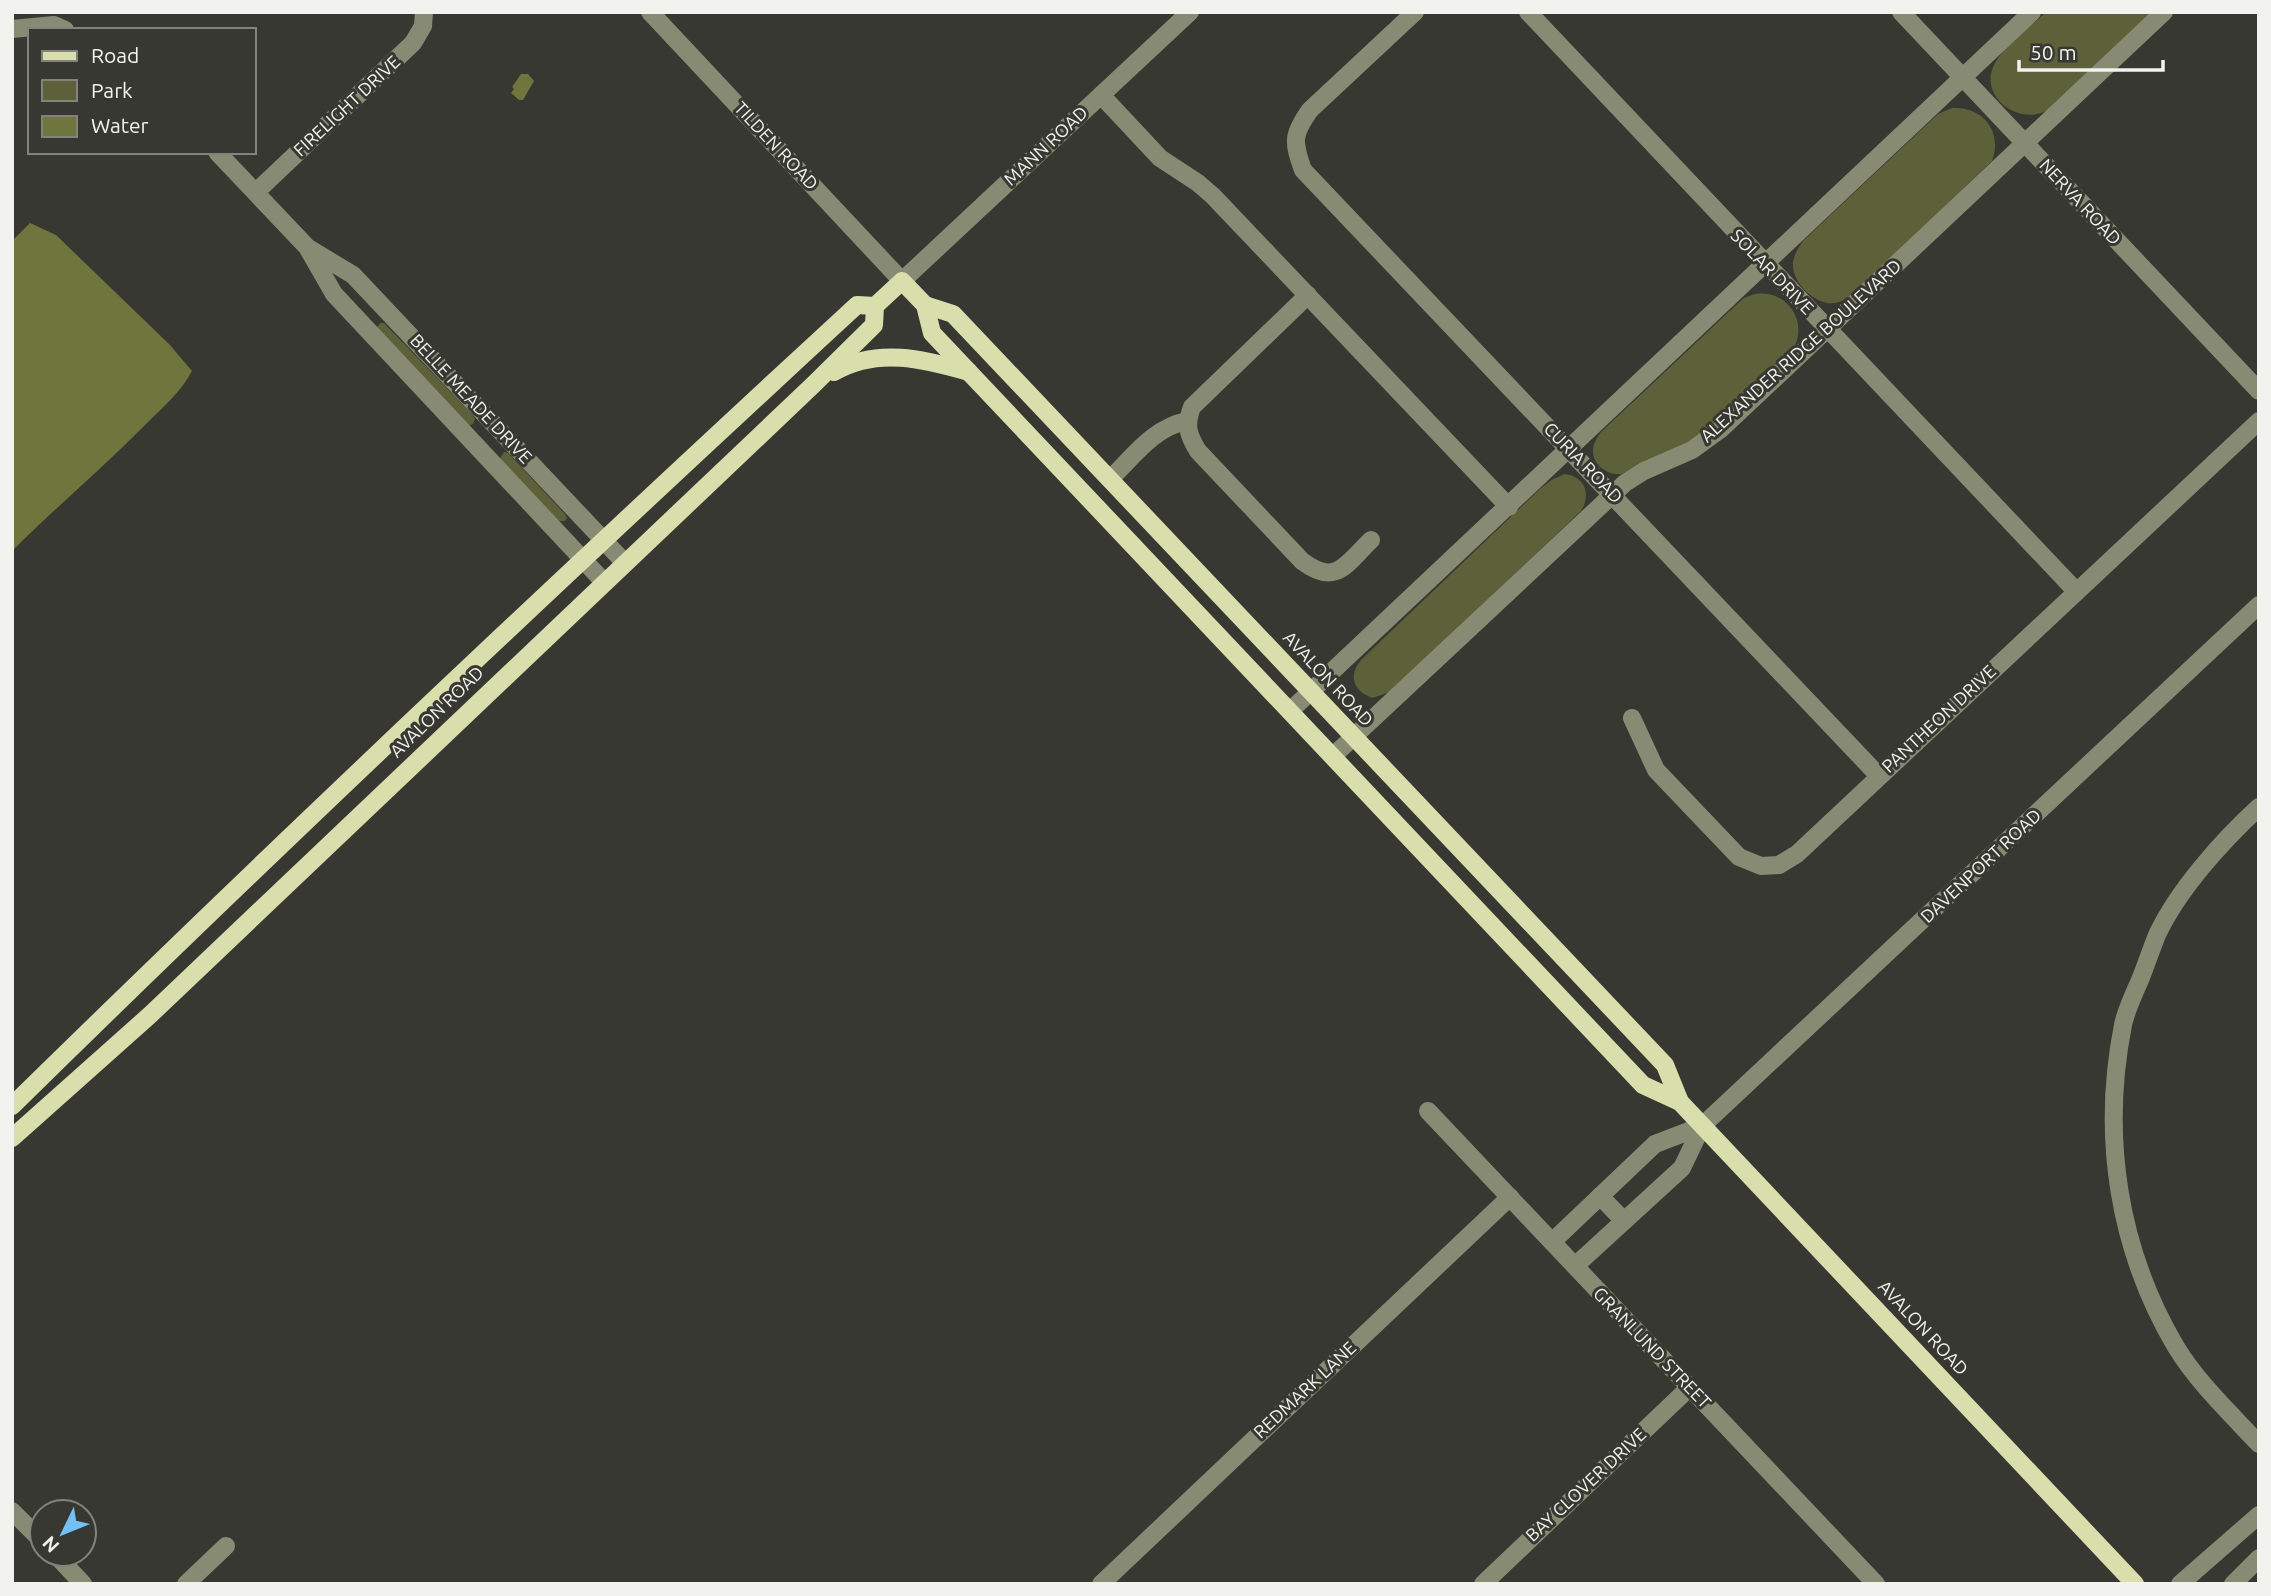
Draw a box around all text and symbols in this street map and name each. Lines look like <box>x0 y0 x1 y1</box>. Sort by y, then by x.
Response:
legend <box>28 28 256 154</box>
scale bar <box>2019 28 2162 72</box>
text: 50 m <box>2030 40 2077 64</box>
text: Road <box>91 43 139 67</box>
street label: FIRELIGHT DRIVE <box>289 51 404 160</box>
text: Park <box>91 78 133 102</box>
street label: TILDEN ROAD <box>731 97 823 193</box>
street label: MANN ROAD <box>1000 102 1091 189</box>
text: Water <box>91 113 149 137</box>
street label: NERVA ROAD <box>2036 154 2126 248</box>
street label: SOLAR DRIVE <box>1727 225 1818 318</box>
street label: ALEXANDER RIDGE BOULEVARD <box>1696 255 1905 446</box>
street label: BELLE MEADE DRIVE <box>407 330 537 467</box>
street label: CURIA ROAD <box>1540 418 1627 507</box>
street label: AVALON ROAD <box>1280 627 1378 730</box>
street label: PANTHEON DRIVE <box>1877 661 1999 776</box>
street label: AVALON ROAD <box>386 662 487 761</box>
street label: DAVENPORT ROAD <box>1916 804 2045 926</box>
street label: AVALON ROAD <box>1875 1276 1973 1379</box>
street label: GRANLUND STREET <box>1590 1283 1716 1412</box>
street label: REDMARK LANE <box>1249 1337 1359 1442</box>
street label: BAY CLOVER DRIVE <box>1521 1424 1649 1545</box>
north arrow <box>28 1498 98 1568</box>
text: N <box>38 1532 63 1557</box>

